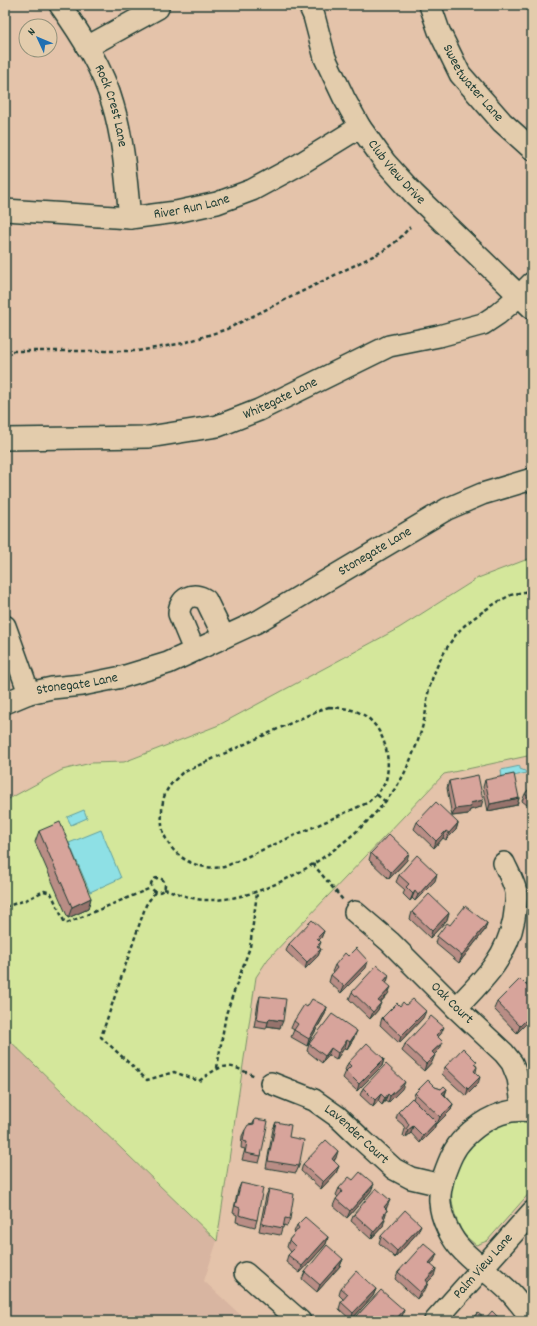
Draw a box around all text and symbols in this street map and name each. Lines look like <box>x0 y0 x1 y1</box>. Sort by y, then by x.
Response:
north arrow <box>18 18 58 58</box>
text: N <box>25 25 40 40</box>
street label: Sweetwater Lane <box>437 41 508 127</box>
street label: Rock Crest Lane <box>89 61 132 148</box>
street label: Club View Drive <box>362 136 430 210</box>
street label: River Run Lane <box>153 189 233 225</box>
street label: Whitegate Lane <box>240 373 321 425</box>
street label: Stonegate Lane <box>335 522 416 581</box>
street label: Stonegate Lane <box>34 668 120 701</box>
street label: Oak Court <box>426 978 478 1029</box>
street label: Lavender Court <box>320 1100 393 1169</box>
street label: Palm View Lane <box>449 1229 518 1304</box>

